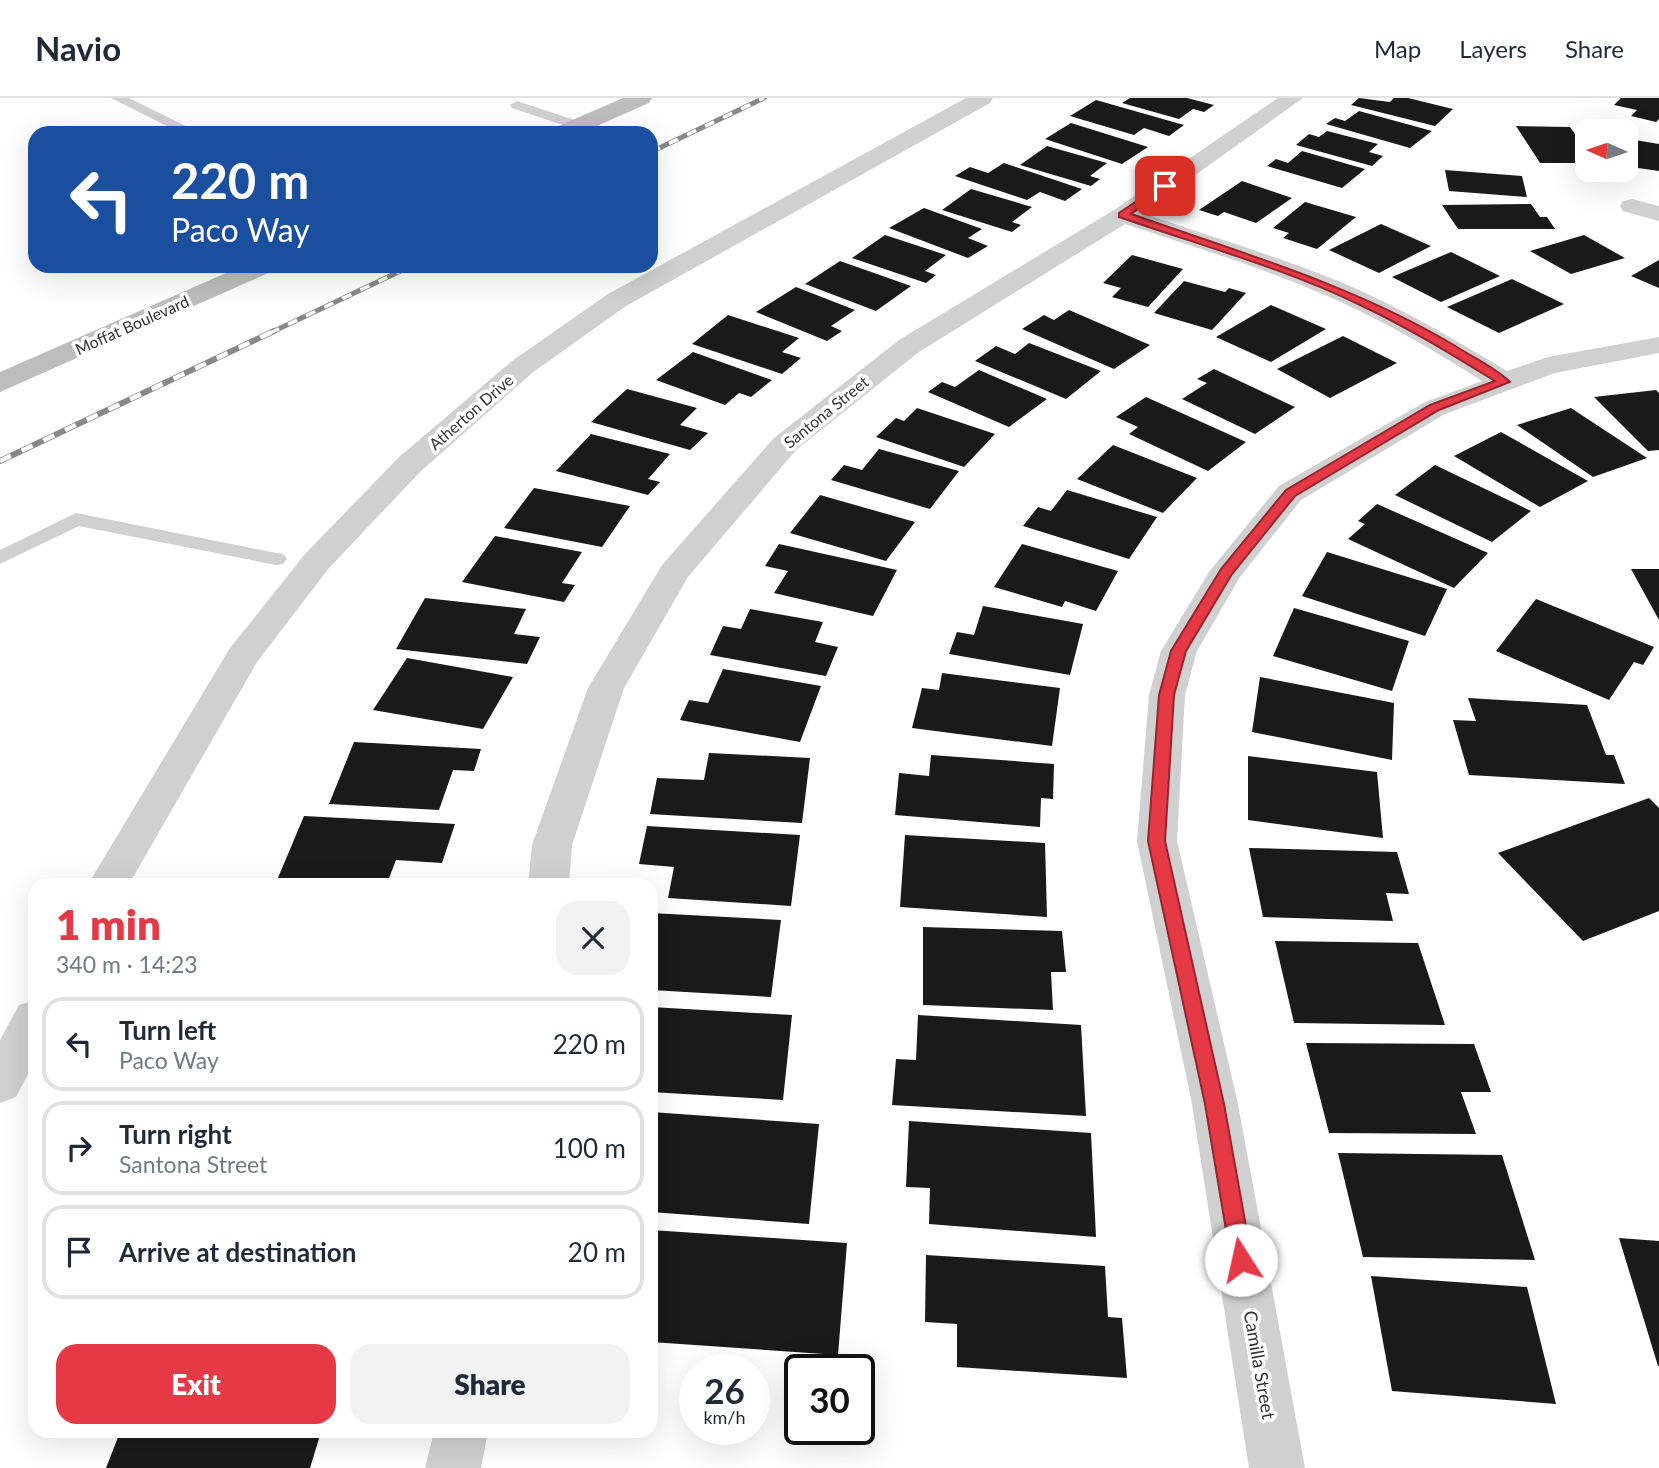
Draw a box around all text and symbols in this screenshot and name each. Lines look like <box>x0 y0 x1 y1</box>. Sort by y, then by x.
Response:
text: Navio <box>35 28 121 68</box>
text: Map <box>1374 34 1421 63</box>
text: Layers <box>1459 34 1527 63</box>
text: Share <box>1565 34 1624 63</box>
north arrow <box>1575 119 1638 182</box>
map controls <box>1575 119 1638 182</box>
text: 220 m <box>171 151 309 209</box>
icon: left <box>56 154 147 245</box>
pin <box>1135 156 1195 216</box>
icon: arrive <box>1146 167 1184 205</box>
text: Paco Way <box>171 210 310 249</box>
street label: Moffat Boulevard <box>72 291 192 358</box>
street label: Atherton Drive <box>425 370 517 453</box>
street label: Santona Street <box>780 372 872 451</box>
text: 1 min <box>56 899 161 949</box>
button: close <box>556 901 630 975</box>
text: 340 m · 14:23 <box>56 950 198 978</box>
text: Turn left <box>119 1014 216 1046</box>
icon: left <box>60 1025 98 1063</box>
text: 220 m <box>553 1028 626 1060</box>
text: Paco Way <box>119 1046 219 1074</box>
text: Turn right <box>119 1118 232 1150</box>
icon: right <box>60 1129 98 1167</box>
text: 100 m <box>553 1132 626 1164</box>
text: Santona Street <box>119 1150 267 1178</box>
position arrow <box>1204 1223 1278 1297</box>
icon: arrive <box>60 1233 98 1271</box>
text: Arrive at destination <box>119 1236 356 1268</box>
text: 20 m <box>568 1236 626 1268</box>
street label: Camilla Street <box>1240 1309 1280 1421</box>
button: Exit <box>56 1344 336 1424</box>
button: Share <box>350 1344 630 1424</box>
speed limit sign: 30 <box>784 1354 875 1445</box>
text: 26 <box>704 1369 745 1411</box>
text: km/h <box>703 1406 746 1428</box>

